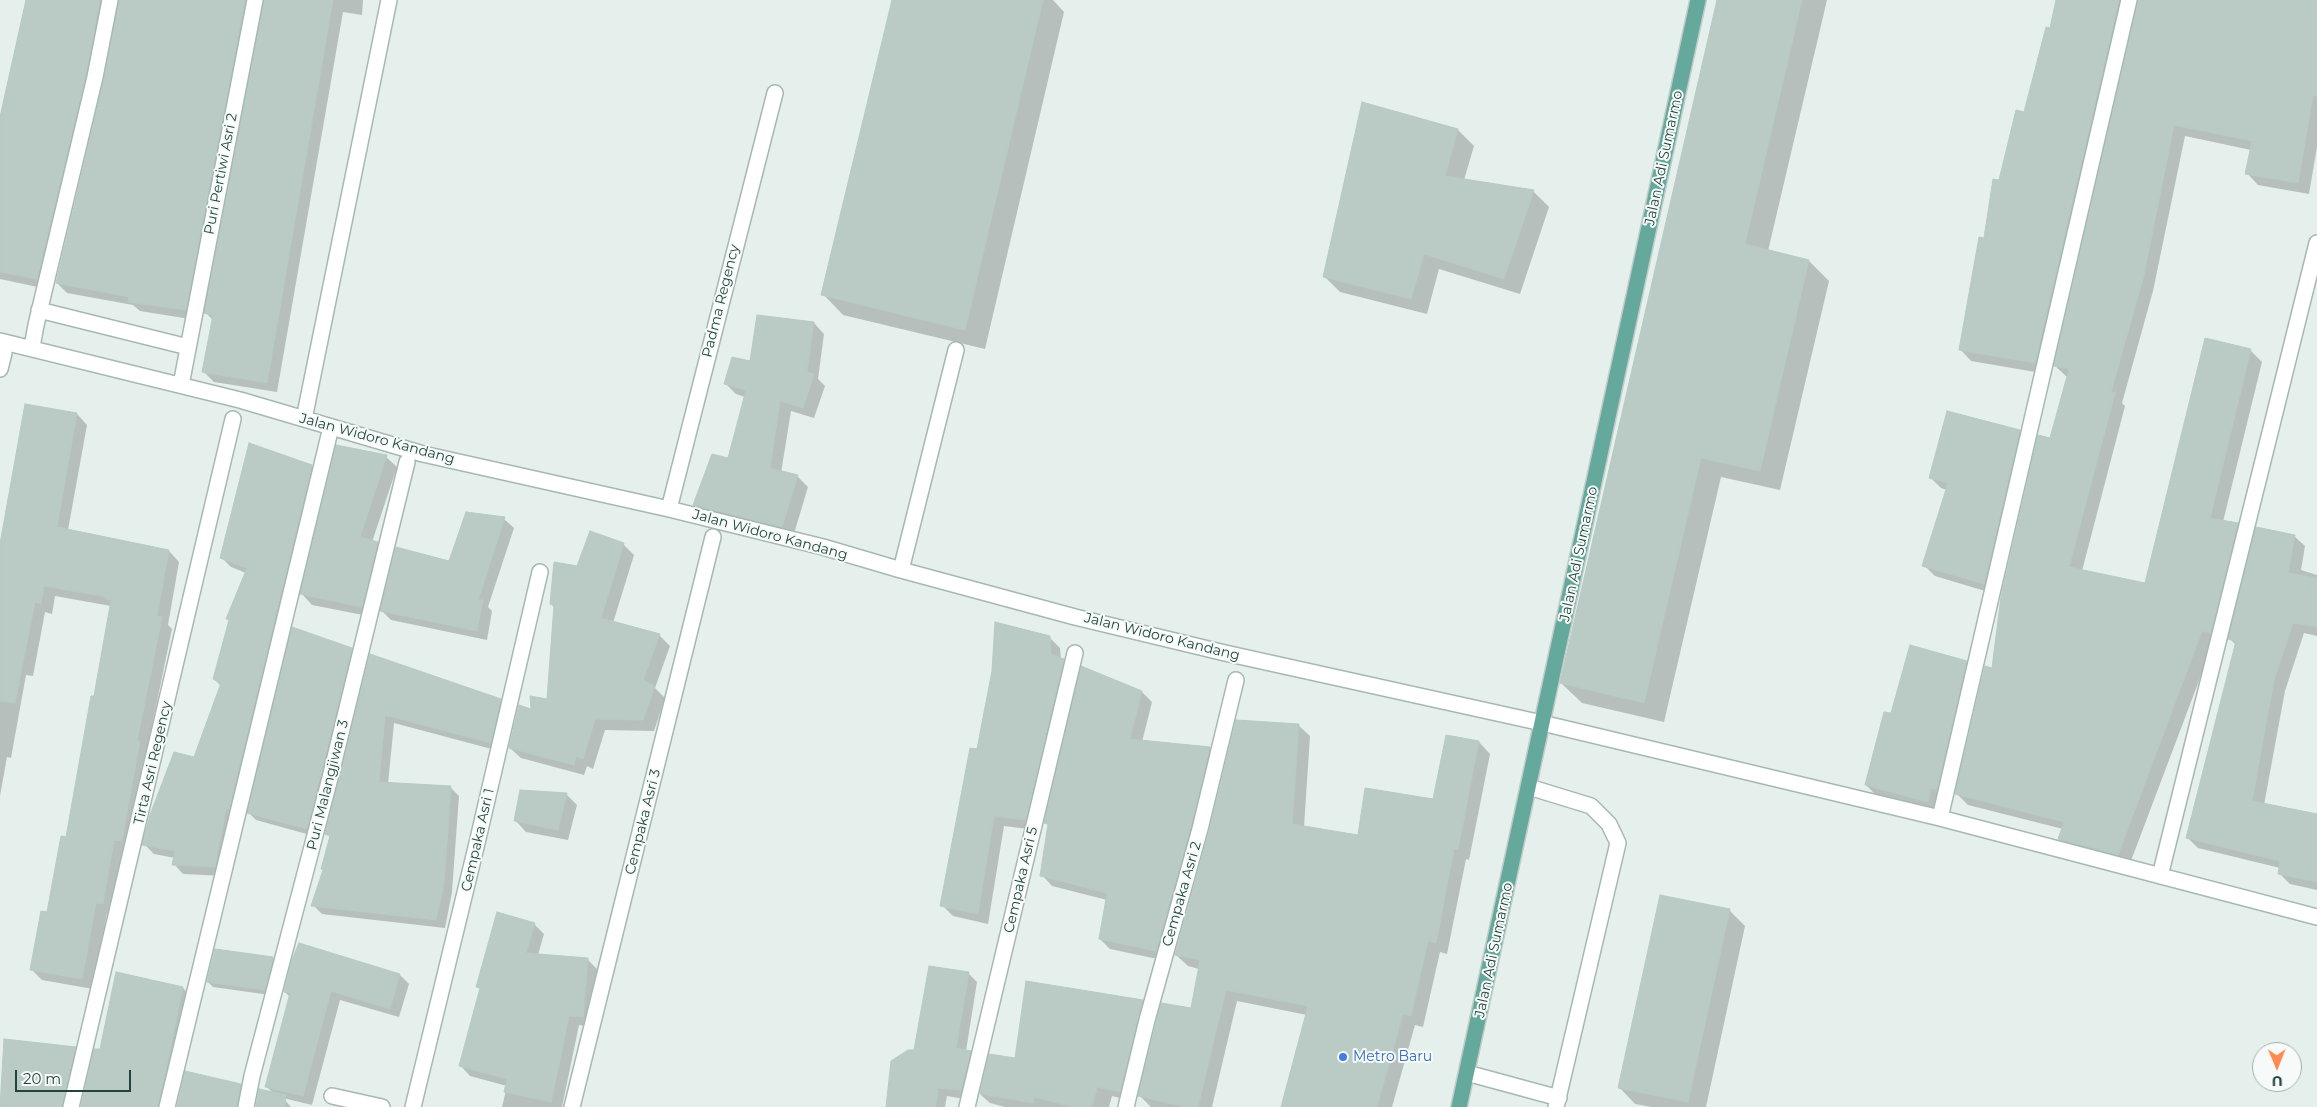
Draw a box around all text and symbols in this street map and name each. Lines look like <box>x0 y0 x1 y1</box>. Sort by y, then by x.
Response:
street label: Jalan Adi Sumarmo <box>1641 89 1687 227</box>
street label: Puri Pertiwi Asri 2 <box>201 112 241 236</box>
street label: Padma Regency <box>699 243 743 359</box>
street label: Jalan Widoro Kandang <box>298 410 456 468</box>
street label: Jalan Adi Sumarmo <box>1556 485 1602 623</box>
street label: Jalan Widoro Kandang <box>691 506 849 564</box>
street label: Jalan Widoro Kandang <box>1082 610 1242 664</box>
street label: Tirta Asri Regency <box>131 700 175 826</box>
street label: Puri Malangjiwan 3 <box>304 718 352 852</box>
street label: Cempaka Asri 3 <box>622 767 664 877</box>
street label: Cempaka Asri 1 <box>458 787 498 893</box>
street label: Cempaka Asri 5 <box>1001 825 1041 935</box>
street label: Cempaka Asri 2 <box>1159 840 1205 948</box>
street label: Jalan Adi Sumarmo <box>1471 881 1517 1019</box>
north arrow <box>2252 1042 2302 1092</box>
place label: Metro Baru <box>1353 1049 1432 1065</box>
marker: Metro Baru <box>1337 1051 1349 1063</box>
scale bar <box>18 1060 134 1092</box>
text: 20 m <box>23 1069 61 1088</box>
text: U <box>2272 1072 2283 1090</box>

